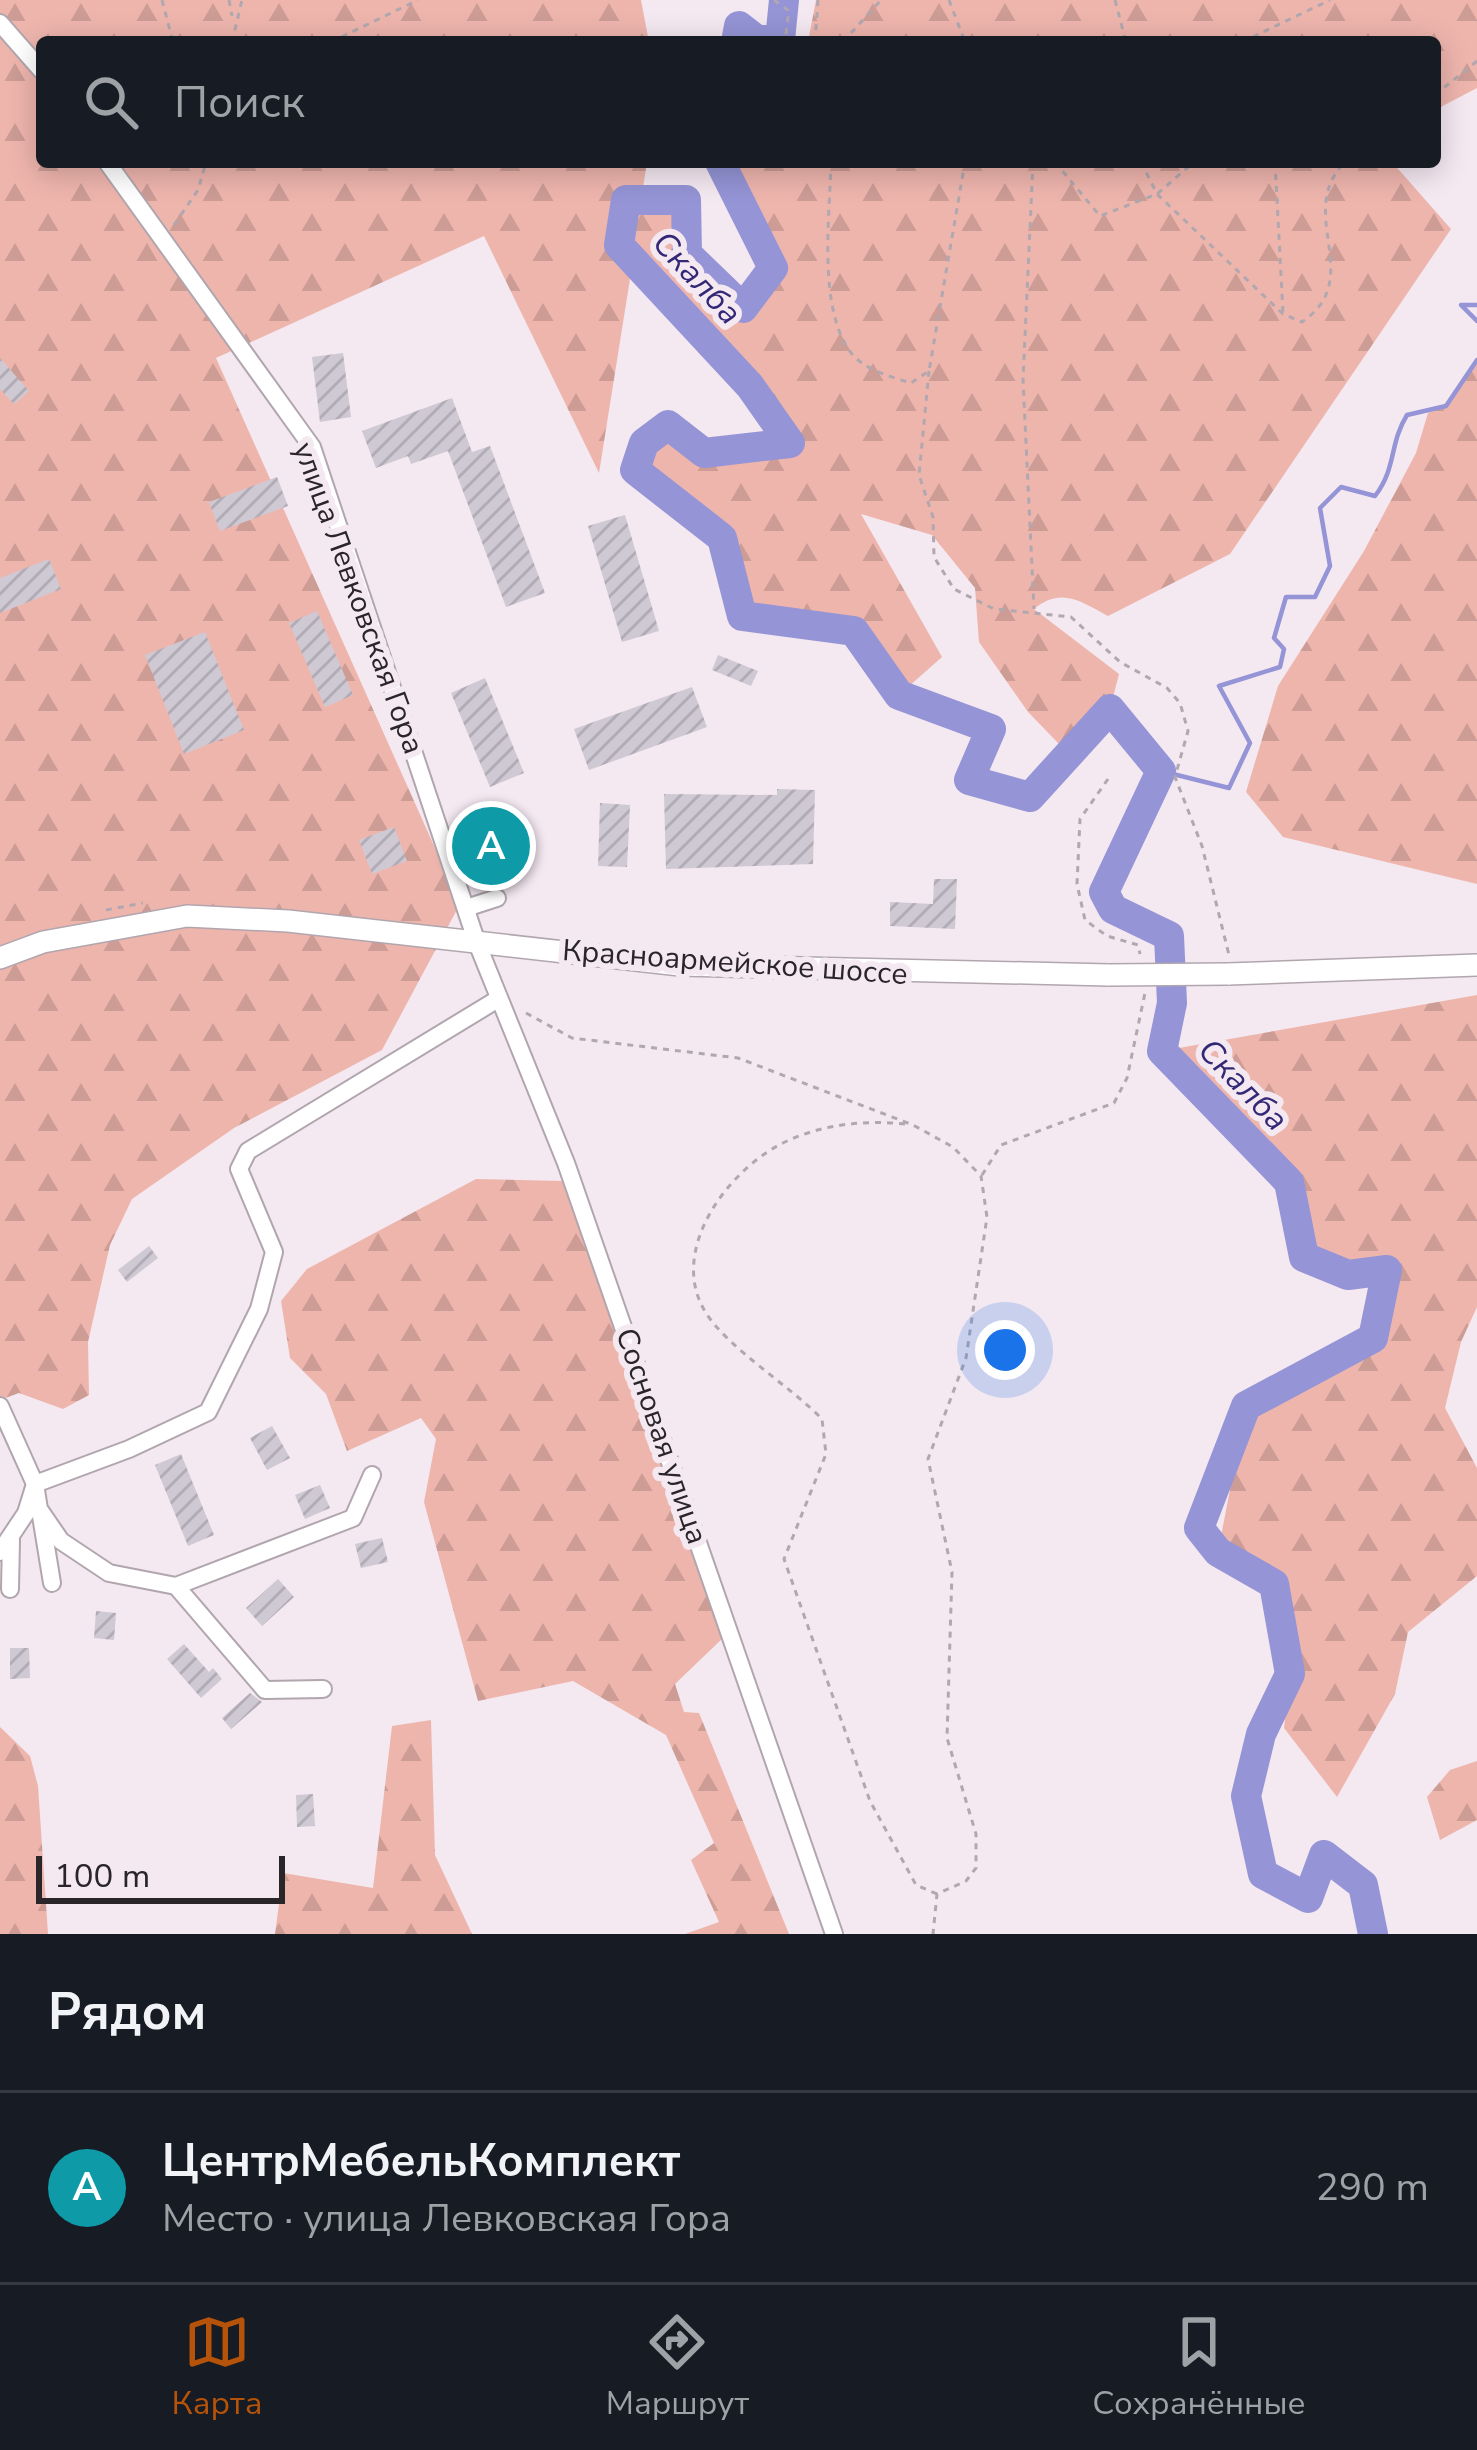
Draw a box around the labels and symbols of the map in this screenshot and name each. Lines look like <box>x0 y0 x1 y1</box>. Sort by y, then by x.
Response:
water label: Скалба <box>642 221 752 335</box>
street label: улица Левковская Гора <box>283 437 434 760</box>
pin: A <box>452 801 530 891</box>
street label: Красноармейское шоссе <box>561 930 909 995</box>
water label: Скалба <box>1188 1029 1298 1141</box>
your location <box>975 1320 1035 1380</box>
street label: Сосновая улица <box>605 1323 718 1550</box>
scale bar <box>36 1850 285 1903</box>

